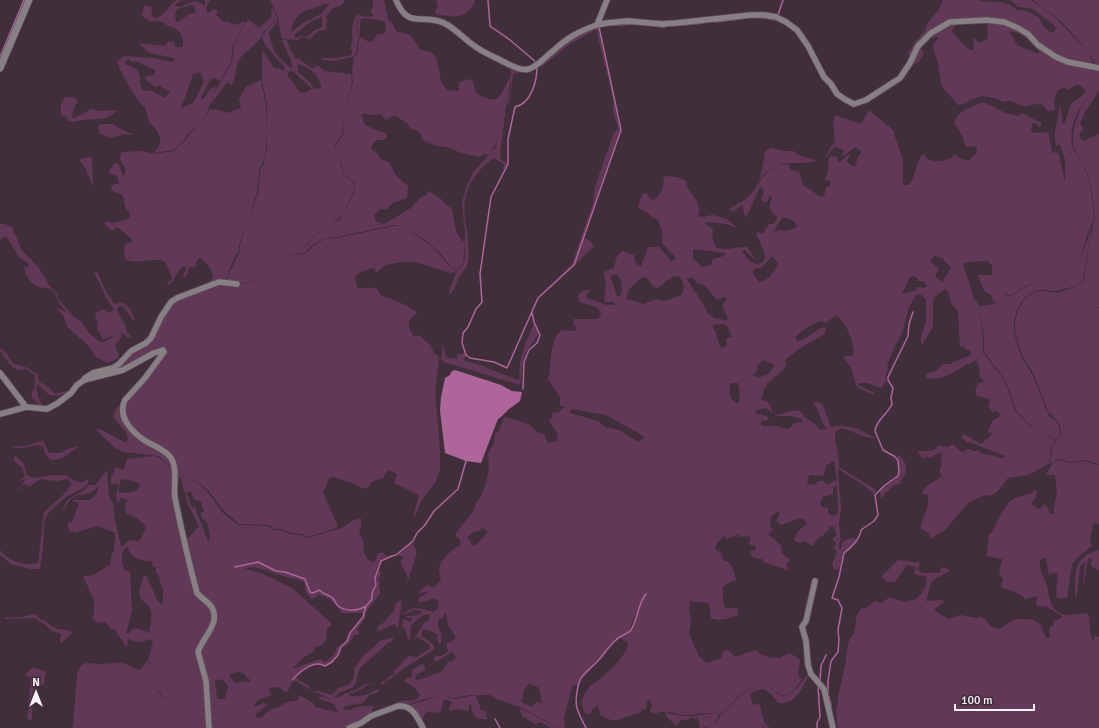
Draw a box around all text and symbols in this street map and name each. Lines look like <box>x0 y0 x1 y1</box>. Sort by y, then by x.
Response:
north arrow <box>16 672 56 712</box>
text: N <box>32 676 40 689</box>
scale bar <box>955 686 1034 712</box>
text: 100 m <box>961 693 993 708</box>

